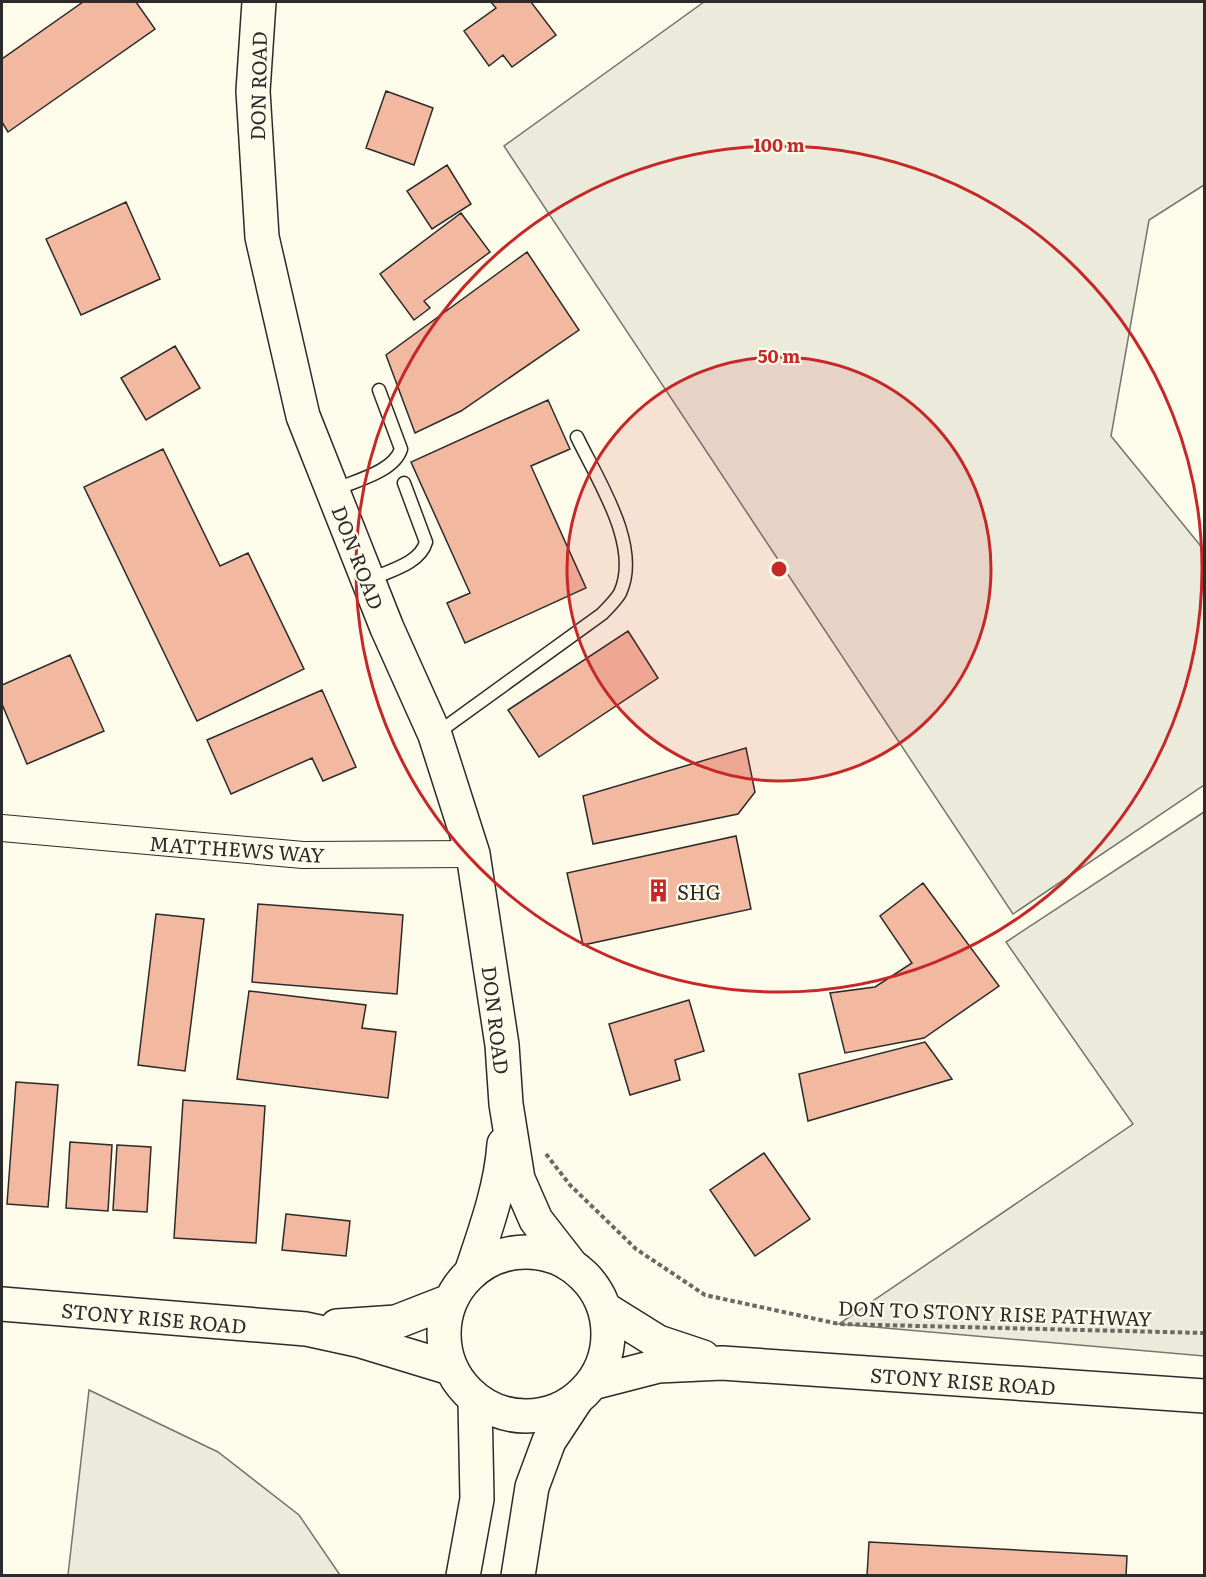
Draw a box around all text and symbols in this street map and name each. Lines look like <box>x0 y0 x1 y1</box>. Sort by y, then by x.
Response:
street label: DON ROAD <box>241 31 273 141</box>
text: 100 m <box>753 131 805 158</box>
text: 50 m <box>758 342 800 369</box>
street label: DON ROAD <box>325 501 393 613</box>
centre of rings <box>769 559 789 579</box>
street label: MATTHEWS WAY <box>148 827 326 869</box>
place label: SHG <box>677 876 721 906</box>
building icon: SHG <box>646 878 672 904</box>
street label: DON ROAD <box>475 964 519 1076</box>
street label: DON TO STONY RISE PATHWAY <box>837 1292 1153 1332</box>
street label: STONY RISE ROAD <box>60 1294 248 1340</box>
street label: STONY RISE ROAD <box>869 1359 1057 1401</box>

